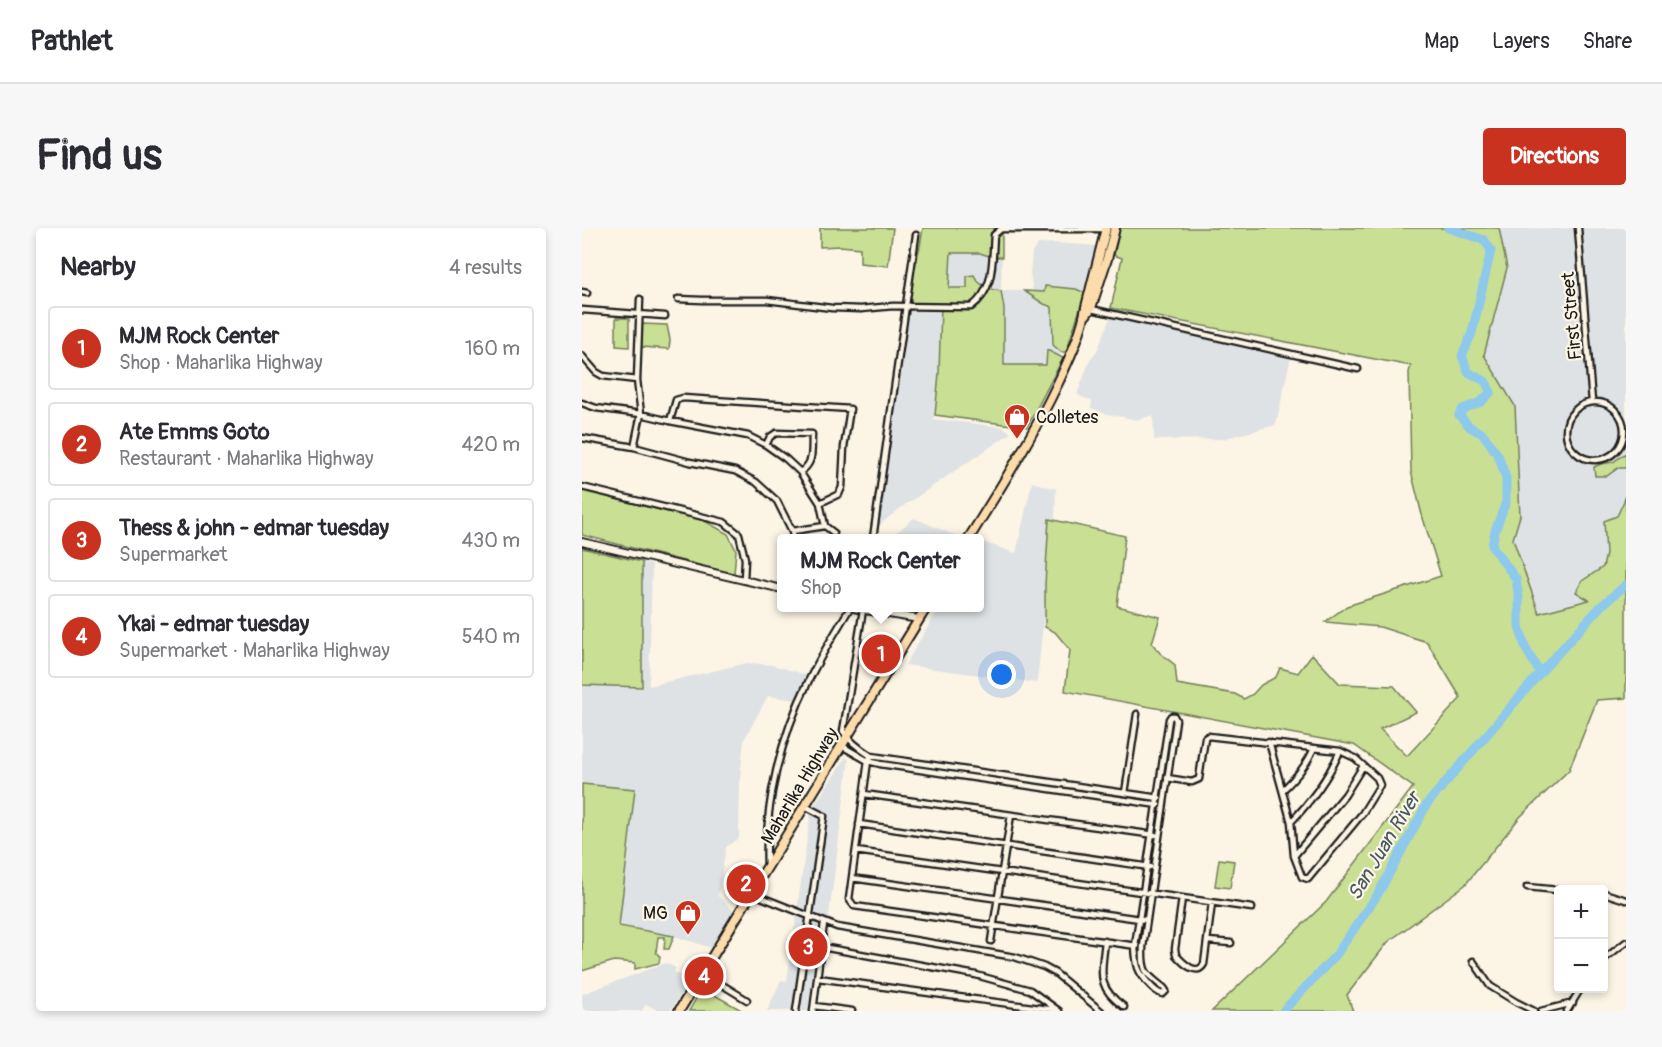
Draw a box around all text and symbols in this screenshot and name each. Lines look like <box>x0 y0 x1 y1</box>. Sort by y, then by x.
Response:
text: Pathlet <box>30 24 113 59</box>
text: Map <box>1424 28 1459 55</box>
text: Layers <box>1492 28 1550 55</box>
text: Share <box>1583 28 1632 55</box>
button: Directions <box>1483 128 1626 185</box>
text: Find us <box>36 130 162 182</box>
text: Nearby <box>60 251 136 283</box>
text: 4 results <box>449 255 522 280</box>
street label: First Street <box>1557 270 1587 361</box>
text: MJM Rock Center <box>119 322 279 350</box>
text: 1 <box>78 336 85 361</box>
text: 160 m <box>465 336 520 361</box>
text: Shop · Maharlika Highway <box>119 350 323 375</box>
shop icon: Colletes <box>1002 402 1032 440</box>
place label: Colletes <box>1036 406 1098 429</box>
text: Ate Emms Goto <box>119 418 270 446</box>
text: 2 <box>76 432 87 457</box>
text: 420 m <box>461 432 520 457</box>
text: Restaurant · Maharlika Highway <box>119 446 374 471</box>
text: Thess & john - edmar tuesday <box>119 514 389 542</box>
text: 3 <box>76 528 87 553</box>
text: 430 m <box>461 528 520 553</box>
popup <box>777 534 984 612</box>
text: Supermarket <box>119 542 228 567</box>
text: MJM Rock Center <box>800 547 961 575</box>
text: Shop <box>800 575 842 600</box>
text: Ykai - edmar tuesday <box>119 610 309 638</box>
text: 4 <box>76 624 87 649</box>
text: 540 m <box>462 624 520 649</box>
pin: 1 <box>862 632 900 676</box>
text: Supermarket · Maharlika Highway <box>119 638 390 663</box>
your location <box>987 660 1016 689</box>
street label: Maharlika Highway <box>756 723 844 849</box>
water label: San Juan River <box>1342 785 1428 905</box>
pin: 2 <box>726 862 766 906</box>
map controls <box>1554 885 1608 993</box>
button: + <box>1554 885 1608 939</box>
shop icon: MG <box>673 898 703 936</box>
place label: MG <box>643 902 668 925</box>
pin: 3 <box>788 924 828 970</box>
button: − <box>1554 939 1608 993</box>
pin: 4 <box>684 954 724 999</box>

